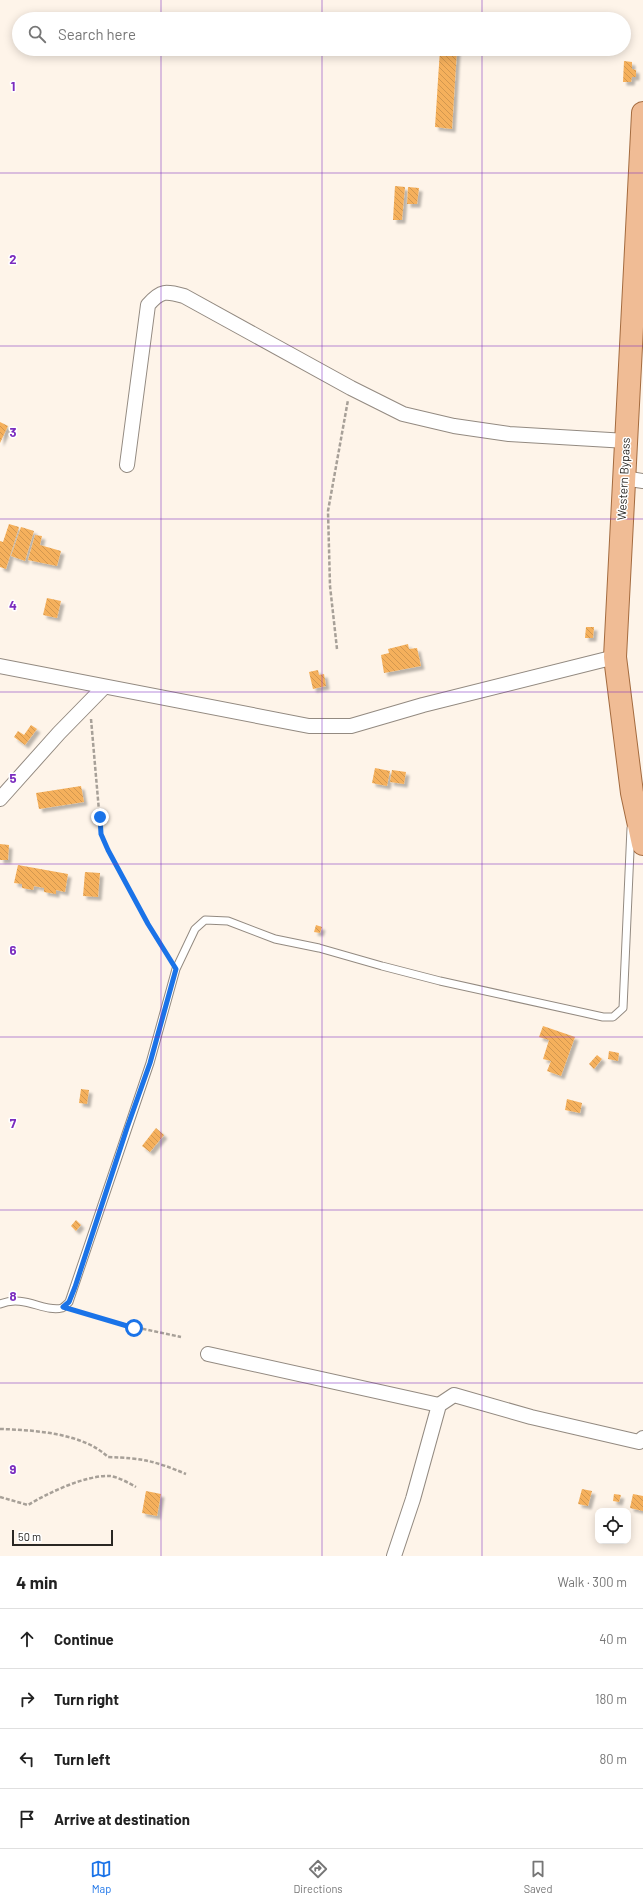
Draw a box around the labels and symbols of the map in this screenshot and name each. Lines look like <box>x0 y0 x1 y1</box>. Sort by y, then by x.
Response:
text: 1 <box>11 78 15 94</box>
text: 2 <box>9 251 17 267</box>
text: 3 <box>9 424 17 440</box>
street label: Western Bypass <box>614 437 632 521</box>
text: 4 <box>9 597 17 613</box>
text: 5 <box>9 770 17 786</box>
route end <box>91 808 109 826</box>
text: 6 <box>10 942 17 958</box>
text: 7 <box>10 1115 17 1131</box>
text: 8 <box>9 1288 17 1304</box>
route start <box>125 1319 143 1337</box>
text: 9 <box>10 1461 17 1477</box>
scale bar <box>12 1528 113 1547</box>

